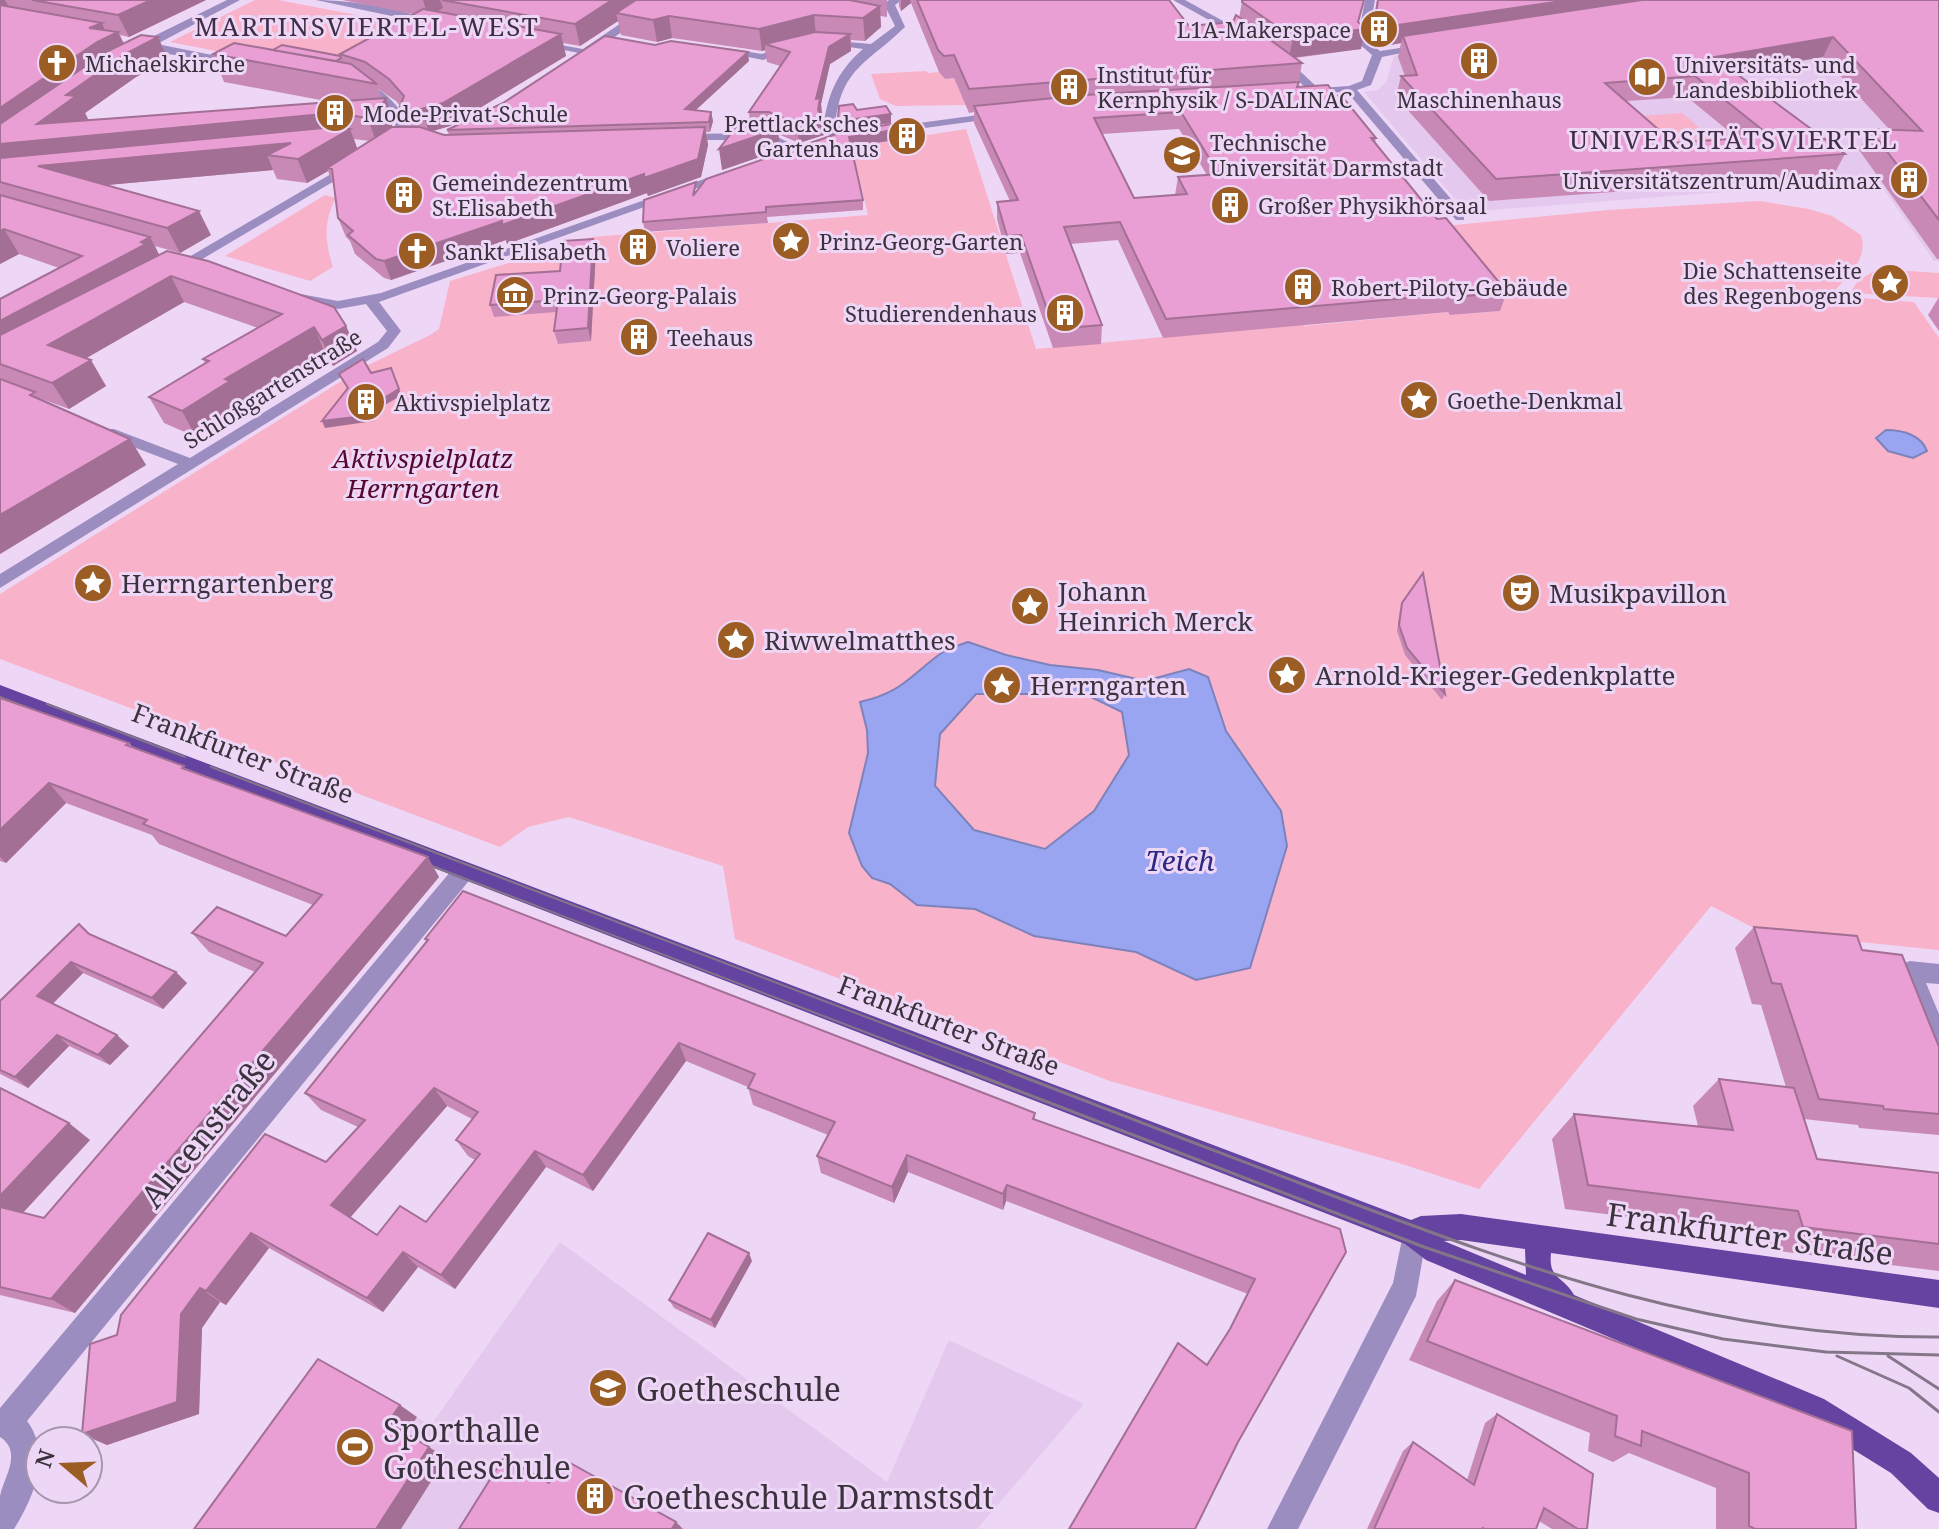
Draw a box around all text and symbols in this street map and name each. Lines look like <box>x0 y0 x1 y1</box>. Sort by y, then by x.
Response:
district label: MARTINSVIERTEL-WEST <box>194 8 540 44</box>
building icon: L1A-Makerspace <box>1358 8 1400 50</box>
place label: L1A-Makerspace <box>1177 14 1351 44</box>
building icon: Maschinenhaus <box>1458 40 1500 82</box>
church icon: Michaelskirche <box>36 42 78 84</box>
place label: Michaelskirche <box>85 48 245 78</box>
place label: Universitäts- und Landesbibliothek <box>1675 49 1858 104</box>
library icon: Universitäts- und Landesbibliothek <box>1626 56 1668 98</box>
place label: Institut für Kernphysik / S-DALINAC <box>1097 59 1352 114</box>
building icon: Institut für Kernphysik / S-DALINAC <box>1048 66 1090 108</box>
place label: Maschinenhaus <box>1396 84 1562 114</box>
building icon: Mode-Privat-Schule <box>314 92 356 134</box>
place label: Mode-Privat-Schule <box>363 98 568 128</box>
place label: Prettlack'sches Gartenhaus <box>724 108 879 163</box>
building icon: Prettlack'sches Gartenhaus <box>886 115 928 157</box>
district label: UNIVERSITÄTSVIERTEL <box>1569 121 1899 157</box>
place label: Technische Universität Darmstadt <box>1210 127 1444 182</box>
school or university icon: Technische Universität Darmstadt <box>1161 134 1203 176</box>
building icon: Universitätszentrum/Audimax <box>1888 159 1930 201</box>
place label: Universitätszentrum/Audimax <box>1562 165 1881 195</box>
place label: Gemeindezentrum St.Elisabeth <box>432 167 629 222</box>
building icon: Gemeindezentrum St.Elisabeth <box>383 174 425 216</box>
building icon: Großer Physikhörsaal <box>1209 184 1251 226</box>
place label: Großer Physikhörsaal <box>1258 190 1487 220</box>
place icon: Prinz-Georg-Garten <box>770 220 812 262</box>
building icon: Voliere <box>617 226 659 268</box>
place label: Prinz-Georg-Garten <box>819 226 1023 256</box>
church icon: Sankt Elisabeth <box>396 230 438 272</box>
place label: Voliere <box>666 232 740 262</box>
place label: Sankt Elisabeth <box>445 236 607 266</box>
place label: Die Schattenseite des Regenbogens <box>1683 255 1862 310</box>
place icon: Die Schattenseite des Regenbogens <box>1869 262 1911 304</box>
building icon: Robert-Piloty-Gebäude <box>1282 266 1324 308</box>
place label: Robert-Piloty-Gebäude <box>1331 272 1568 302</box>
museum icon: Prinz-Georg-Palais <box>494 274 536 316</box>
place label: Prinz-Georg-Palais <box>543 280 737 310</box>
building icon: Studierendenhaus <box>1044 292 1086 334</box>
place label: Studierendenhaus <box>845 298 1037 328</box>
building icon: Teehaus <box>618 316 660 358</box>
street label: Schloßgartenstraße <box>177 321 367 455</box>
place label: Teehaus <box>667 322 753 352</box>
place icon: Goethe-Denkmal <box>1398 379 1440 421</box>
building icon: Aktivspielplatz <box>345 381 387 423</box>
place label: Goethe-Denkmal <box>1447 385 1622 415</box>
place label: Aktivspielplatz <box>394 387 551 417</box>
park label: Aktivspielplatz Herrngarten <box>330 440 514 506</box>
place icon: Herrngartenberg <box>72 562 114 604</box>
place label: Herrngartenberg <box>121 565 334 601</box>
theatre icon: Musikpavillon <box>1500 572 1542 614</box>
place label: Johann Heinrich Merck <box>1057 573 1254 639</box>
place label: Musikpavillon <box>1549 575 1727 611</box>
place icon: Johann Heinrich Merck <box>1009 585 1051 627</box>
place icon: Riwwelmatthes <box>715 619 757 661</box>
place label: Riwwelmatthes <box>764 622 956 658</box>
place icon: Arnold-Krieger-Gedenkplatte <box>1266 654 1308 696</box>
place label: Arnold-Krieger-Gedenkplatte <box>1315 657 1676 693</box>
place icon: Herrngarten <box>981 664 1023 706</box>
place label: Herrngarten <box>1030 667 1187 703</box>
street label: Frankfurter Straße <box>127 694 359 812</box>
water label: Teich <box>1145 841 1215 879</box>
street label: Frankfurter Straße <box>833 966 1065 1084</box>
street label: Alicenstraße <box>130 1040 284 1216</box>
street label: Frankfurter Straße <box>1604 1192 1896 1274</box>
school or university icon: Goetheschule <box>587 1367 629 1409</box>
place label: Goetheschule <box>636 1367 841 1410</box>
place label: Sporthalle Gotheschule <box>383 1408 571 1488</box>
north arrow <box>24 1425 104 1505</box>
sports icon: Sporthalle Gotheschule <box>334 1426 376 1468</box>
text: N <box>27 1445 61 1471</box>
building icon: Goetheschule Darmstsdt <box>574 1475 616 1517</box>
place label: Goetheschule Darmstsdt <box>623 1475 994 1518</box>

